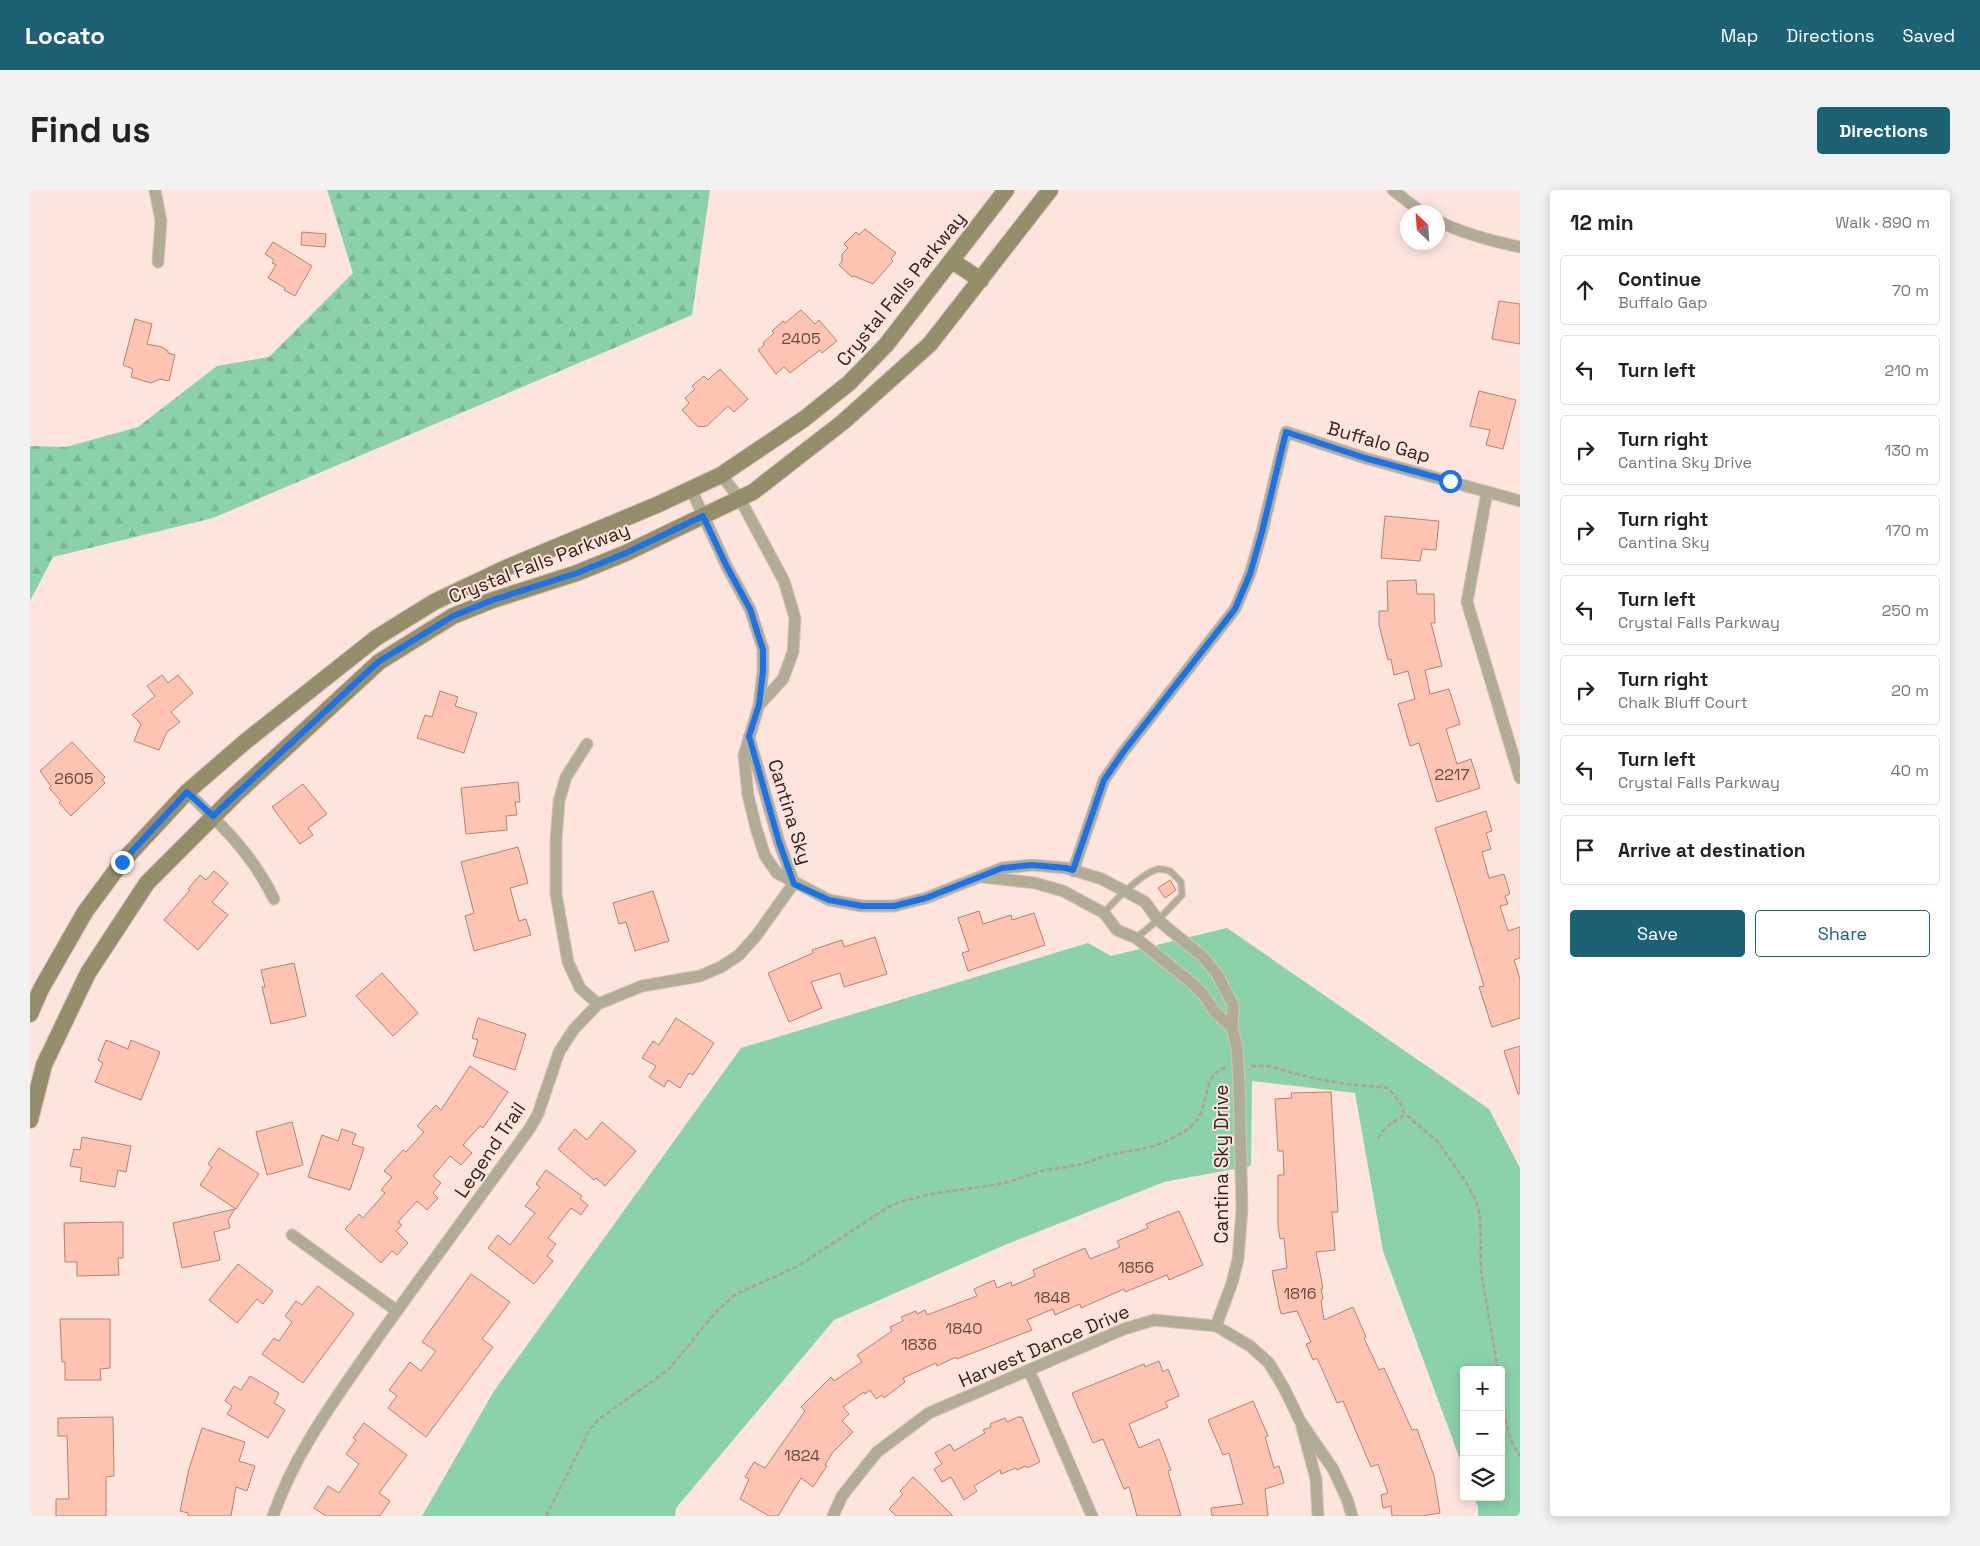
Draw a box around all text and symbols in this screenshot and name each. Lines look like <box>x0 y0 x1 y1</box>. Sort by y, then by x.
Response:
text: Locato <box>25 20 105 51</box>
text: Map <box>1721 24 1758 47</box>
text: Directions <box>1786 24 1875 47</box>
text: Saved <box>1903 24 1955 47</box>
button: Directions <box>1817 107 1950 154</box>
text: Find us <box>30 108 151 152</box>
north arrow <box>1400 205 1445 250</box>
street label: Crystal Falls Parkway <box>831 206 971 372</box>
text: 12 min <box>1570 209 1634 236</box>
text: Walk · 890 m <box>1835 212 1930 233</box>
text: Continue <box>1618 267 1701 292</box>
icon: ahead <box>1571 276 1599 304</box>
text: 70 m <box>1892 280 1929 301</box>
text: Buffalo Gap <box>1618 292 1708 313</box>
house number: 2405 <box>781 328 821 349</box>
icon: left <box>1571 356 1599 384</box>
text: Turn left <box>1618 358 1696 383</box>
text: 210 m <box>1885 360 1929 381</box>
street label: Buffalo Gap <box>1324 415 1434 469</box>
text: Turn right <box>1618 427 1708 452</box>
icon: right <box>1571 436 1599 464</box>
text: 130 m <box>1885 440 1929 461</box>
text: Cantina Sky Drive <box>1618 452 1752 473</box>
route start <box>1439 470 1462 493</box>
text: Turn right <box>1618 507 1708 532</box>
icon: right <box>1571 516 1599 544</box>
street label: Crystal Falls Parkway <box>445 517 633 609</box>
text: 170 m <box>1885 520 1929 541</box>
text: Cantina Sky <box>1618 532 1710 553</box>
text: Turn left <box>1618 587 1696 612</box>
icon: left <box>1571 596 1599 624</box>
text: 250 m <box>1882 600 1929 621</box>
text: Crystal Falls Parkway <box>1618 612 1780 633</box>
text: Turn right <box>1618 667 1708 692</box>
icon: right <box>1571 676 1599 704</box>
text: 20 m <box>1891 680 1929 701</box>
text: Chalk Bluff Court <box>1618 692 1748 713</box>
text: Turn left <box>1618 747 1696 772</box>
street label: Cantina Sky <box>762 756 818 868</box>
icon: left <box>1571 756 1599 784</box>
text: 40 m <box>1891 760 1929 781</box>
house number: 2217 <box>1434 764 1470 785</box>
house number: 2605 <box>54 768 94 789</box>
text: Crystal Falls Parkway <box>1618 772 1780 793</box>
icon: arrive <box>1571 836 1599 864</box>
text: Arrive at destination <box>1618 838 1806 863</box>
route end <box>111 851 134 874</box>
button: Save <box>1570 910 1745 957</box>
button: Share <box>1755 910 1930 957</box>
street label: Cantina Sky Drive <box>1209 1084 1234 1244</box>
street label: Legend Trail <box>449 1097 531 1203</box>
house number: 1856 <box>1118 1257 1154 1278</box>
house number: 1816 <box>1283 1283 1317 1304</box>
house number: 1848 <box>1034 1287 1070 1308</box>
street label: Harvest Dance Drive <box>955 1299 1133 1393</box>
house number: 1840 <box>946 1318 982 1339</box>
house number: 1836 <box>901 1334 937 1355</box>
map controls <box>1460 1366 1505 1501</box>
button: + <box>1460 1366 1505 1411</box>
button: − <box>1460 1411 1505 1456</box>
house number: 1824 <box>784 1445 820 1466</box>
button: layers <box>1460 1456 1505 1501</box>

